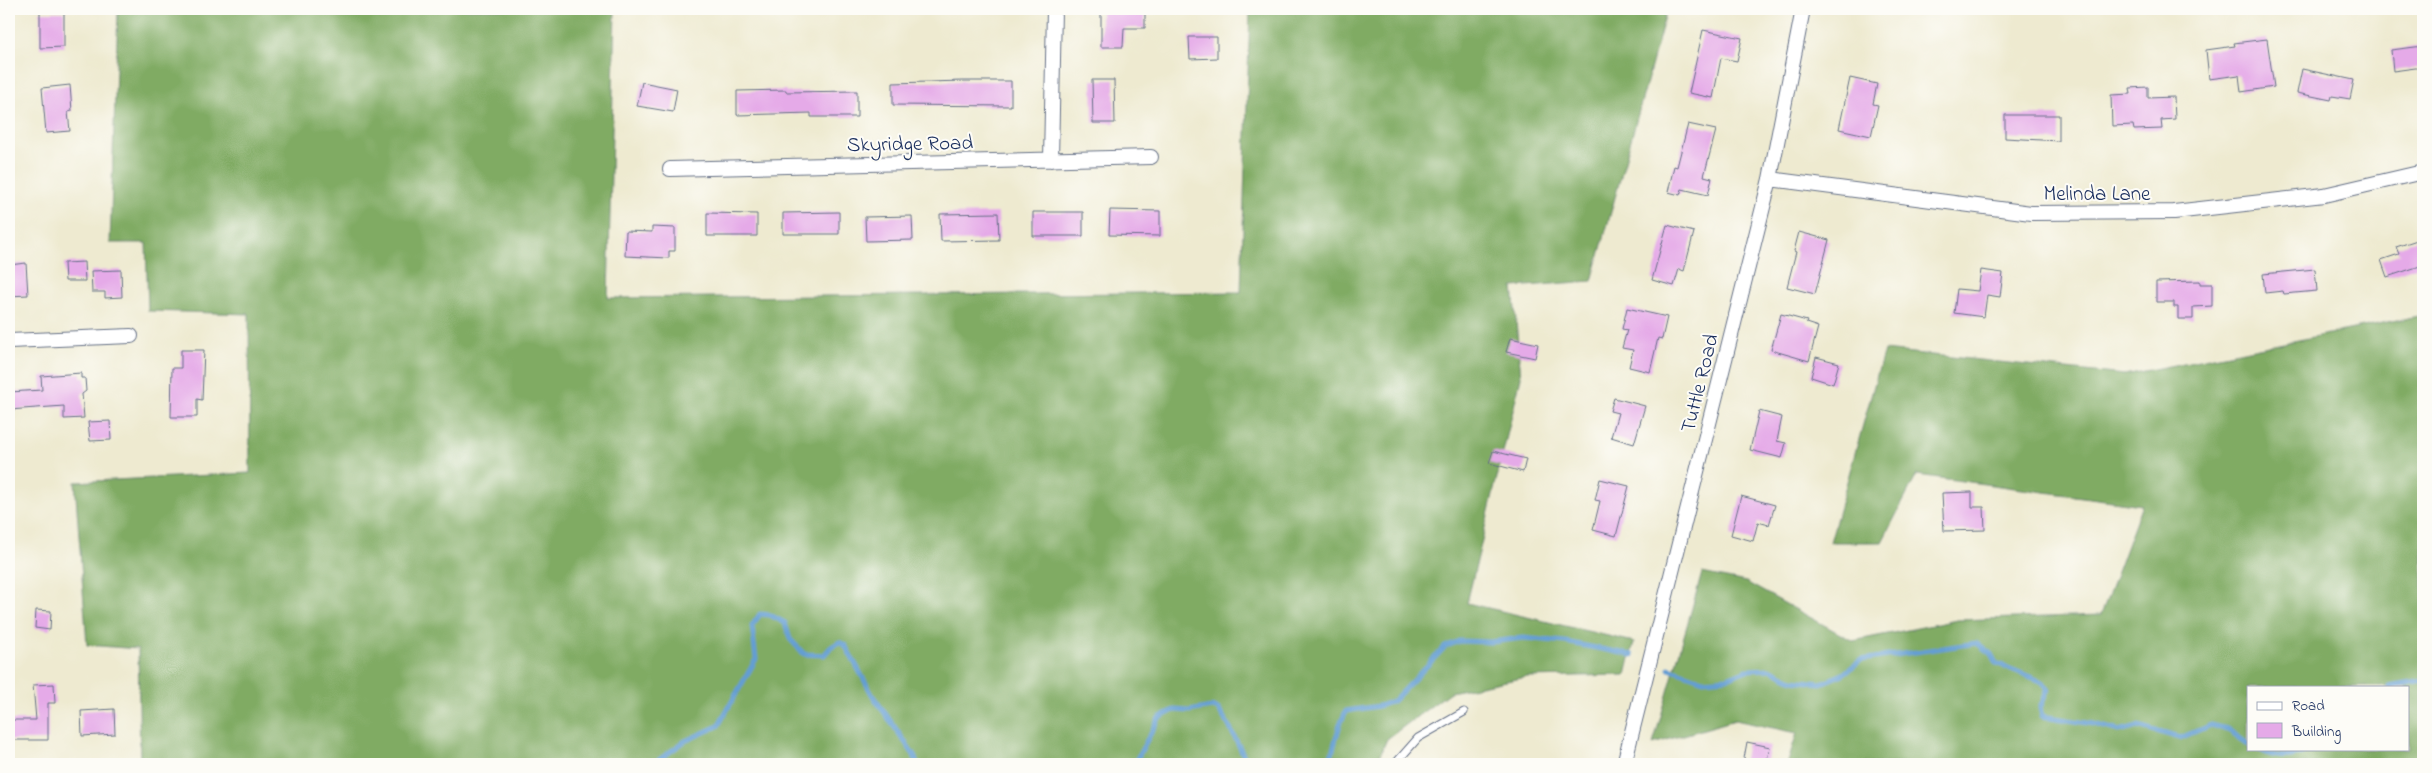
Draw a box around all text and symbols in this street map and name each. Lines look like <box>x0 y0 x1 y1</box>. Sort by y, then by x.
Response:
street label: Skyridge Road <box>847 129 974 163</box>
street label: Melinda Lane <box>2043 180 2151 210</box>
street label: Tuttle Road <box>1674 331 1728 436</box>
legend <box>2247 686 2410 750</box>
text: Road <box>2292 695 2325 717</box>
text: Building <box>2291 721 2341 744</box>

